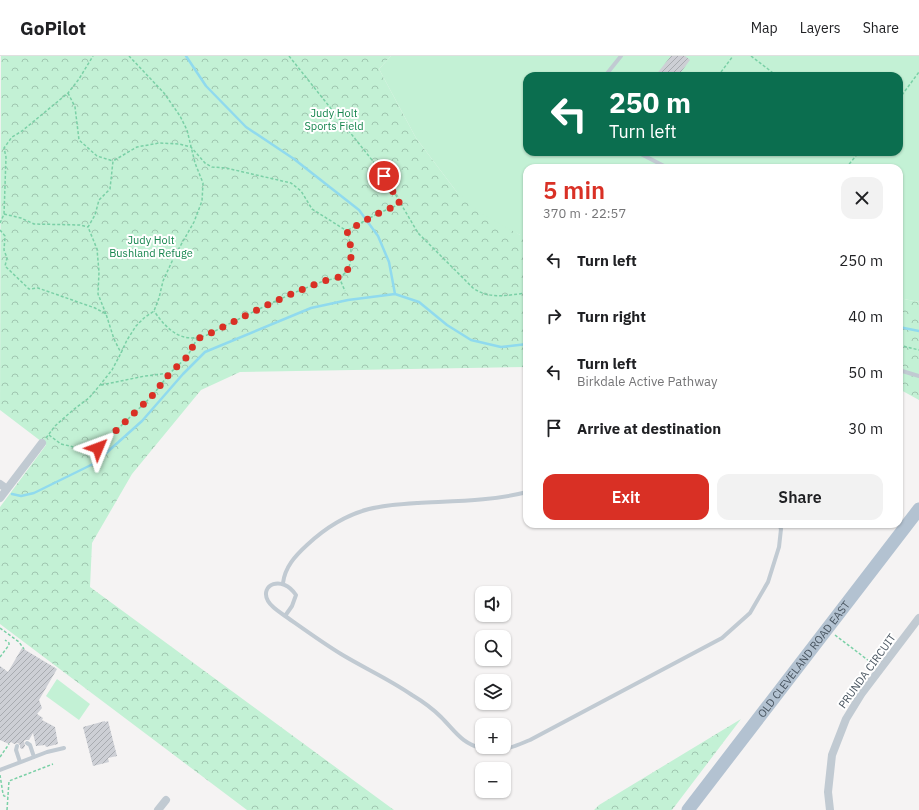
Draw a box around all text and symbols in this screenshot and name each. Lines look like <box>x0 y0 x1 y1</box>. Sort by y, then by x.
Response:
text: GoPilot <box>20 16 86 40</box>
text: Map <box>751 19 778 37</box>
text: Layers <box>800 19 841 37</box>
text: Share <box>863 19 899 37</box>
text: 250 m <box>609 84 691 121</box>
icon: left <box>543 88 595 140</box>
park label: Judy Holt Sports Field <box>304 106 364 133</box>
text: Turn left <box>609 120 677 143</box>
pin <box>367 159 401 193</box>
icon: arrive <box>373 165 395 187</box>
text: 5 min <box>543 174 605 206</box>
button: close <box>841 177 883 219</box>
text: 370 m · 22:57 <box>543 205 626 222</box>
park label: Judy Holt Bushland Refuge <box>109 233 193 260</box>
icon: left <box>543 249 565 271</box>
text: Turn left <box>577 251 637 270</box>
text: 250 m <box>839 251 883 270</box>
icon: right <box>543 305 565 327</box>
text: Turn right <box>577 307 646 326</box>
text: 40 m <box>848 307 883 326</box>
text: Turn left <box>577 354 637 373</box>
icon: left <box>543 361 565 383</box>
text: 50 m <box>848 363 883 382</box>
text: Birkdale Active Pathway <box>577 373 717 390</box>
icon: arrive <box>543 417 565 439</box>
text: Arrive at destination <box>577 419 721 438</box>
text: 30 m <box>848 419 883 438</box>
position arrow <box>77 427 119 469</box>
button: Exit <box>543 474 709 520</box>
button: Share <box>717 474 883 520</box>
map controls <box>475 586 511 798</box>
button: sound <box>475 586 511 622</box>
street label: OLD CLEVELAND ROAD EAST <box>754 598 853 720</box>
button: search <box>475 630 511 666</box>
street label: PRUNDA CIRCUIT <box>835 630 899 711</box>
button: layers <box>475 674 511 710</box>
button: + <box>475 718 511 754</box>
button: − <box>475 762 511 798</box>

